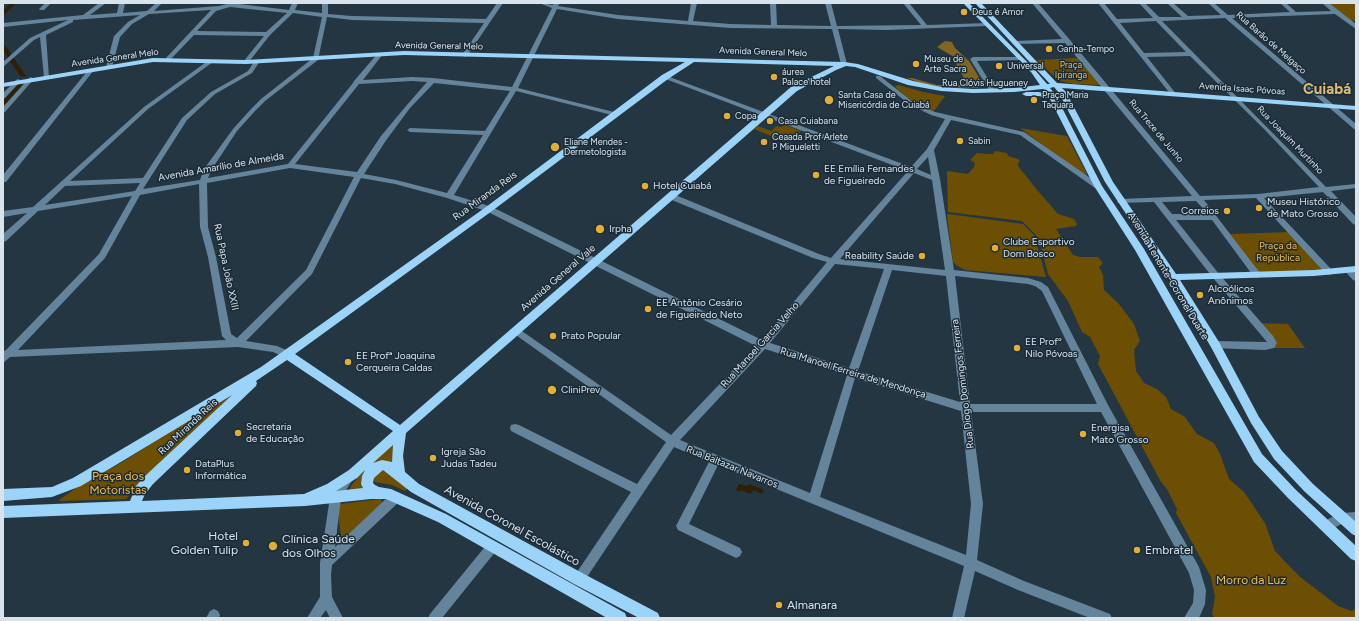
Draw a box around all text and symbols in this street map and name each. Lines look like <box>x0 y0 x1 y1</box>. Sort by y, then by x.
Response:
marker: Deus é Amor <box>959 7 969 17</box>
place label: Deus é Amor <box>972 7 1024 17</box>
street label: Rua Barão de Melgaço <box>1234 10 1308 76</box>
street label: Avenida General Melo <box>395 40 483 52</box>
marker: Ganha-Tempo <box>1044 44 1054 54</box>
place label: Ganha-Tempo <box>1057 44 1114 54</box>
street label: Avenida General Melo <box>719 45 807 59</box>
street label: Avenida General Melo <box>71 47 159 69</box>
place label: Museu de Arte Sacra <box>924 54 966 75</box>
marker: Museu de Arte Sacra <box>911 59 921 69</box>
park label: Praça Ipiranga <box>1055 60 1087 81</box>
marker: Universal <box>994 61 1004 71</box>
place label: Universal <box>1007 61 1044 71</box>
place label: áurea Palace hotel <box>782 67 831 88</box>
marker: áurea Palace hotel <box>769 72 779 82</box>
street label: Rua Clóvis Hugueney <box>942 78 1028 88</box>
street label: Avenida Isaac Póvoas <box>1199 81 1285 97</box>
district label: Cuiabá <box>1303 81 1351 99</box>
place label: Santa Casa de Misericórdia de Cuiabá <box>838 90 930 111</box>
place label: Praça Maria Taquara <box>1042 90 1088 111</box>
marker: Santa Casa de Misericórdia de Cuiabá <box>823 94 835 106</box>
marker: Praça Maria Taquara <box>1029 95 1039 105</box>
street label: Rua Treze de Junho <box>1127 97 1185 165</box>
street label: Rua Joaquim Murtinho <box>1255 104 1325 176</box>
marker: Copa <box>722 111 732 121</box>
place label: Copa <box>735 111 757 121</box>
marker: Casa Cuiabana <box>765 116 775 126</box>
place label: Casa Cuiabana <box>778 116 838 126</box>
place label: Ceaada Prof Arlete P Migueletti <box>772 132 848 153</box>
marker: Sabin <box>955 136 965 146</box>
place label: Sabin <box>968 136 990 146</box>
place label: Eliane Mendes - Dermetologista <box>564 137 628 158</box>
marker: Ceaada Prof Arlete P Migueletti <box>759 137 769 147</box>
marker: Eliane Mendes - Dermetologista <box>549 141 561 153</box>
street label: Avenida Amarílio de Almeida <box>157 150 285 184</box>
place label: EE Emília Fernandes de Figueiredo <box>824 163 914 186</box>
street label: Rua Miranda Reis <box>451 169 519 223</box>
marker: EE Emília Fernandes de Figueiredo <box>811 170 821 180</box>
place label: Hotel Cuiabá <box>653 180 711 192</box>
marker: Hotel Cuiabá <box>640 181 650 191</box>
place label: Museu Histórico de Mato Grosso <box>1267 196 1340 220</box>
marker: Museu Histórico de Mato Grosso <box>1254 203 1264 213</box>
place label: Correios <box>1181 205 1219 217</box>
marker: Correios <box>1222 206 1232 216</box>
street label: Avenida Tenente-Coronel Duarte <box>1125 210 1211 342</box>
street label: Rua Papa João XXIII <box>211 223 241 311</box>
marker: Irpha <box>594 223 606 235</box>
place label: Irpha <box>609 223 632 235</box>
place label: Clube Esportivo Dom Bosco <box>1003 236 1074 260</box>
park label: Praça da República <box>1256 240 1300 264</box>
street label: Avenida General Vale <box>518 242 598 314</box>
marker: Clube Esportivo Dom Bosco <box>990 243 1000 253</box>
place label: Reability Saúde <box>845 250 914 262</box>
marker: Reability Saúde <box>917 251 927 261</box>
place label: Alcoólicos Anônimos <box>1208 283 1254 306</box>
marker: Alcoólicos Anônimos <box>1195 290 1205 300</box>
place label: EE Antônio Cesário de Figueiredo Neto <box>656 297 742 320</box>
street label: Rua Manoel Garcia Velho <box>718 300 802 390</box>
marker: EE Antônio Cesário de Figueiredo Neto <box>643 304 653 314</box>
street label: Rua Diogo Domingos Ferreira <box>949 319 977 449</box>
place label: Prato Popular <box>561 330 621 342</box>
marker: Prato Popular <box>548 331 558 341</box>
place label: EE Profº Nilo Póvoas <box>1025 336 1078 360</box>
marker: EE Profº Nilo Póvoas <box>1012 343 1022 353</box>
street label: Rua Manoel Ferreira de Mendonça <box>779 345 927 401</box>
place label: EE Profª Joaquina Cerqueira Caldas <box>356 350 435 374</box>
marker: EE Profª Joaquina Cerqueira Caldas <box>343 357 353 367</box>
marker: CliniPrev <box>546 384 558 396</box>
place label: CliniPrev <box>561 384 600 396</box>
street label: Rua Miranda Reis <box>156 397 220 457</box>
place label: Secretaria de Educação <box>246 421 304 444</box>
place label: Energisa Mato Grosso <box>1091 422 1148 446</box>
marker: Secretaria de Educação <box>233 428 243 438</box>
marker: Energisa Mato Grosso <box>1078 429 1088 439</box>
street label: Rua Baltazar Navarros <box>684 443 780 491</box>
place label: Igreja São Judas Tadeu <box>441 446 497 470</box>
marker: Igreja São Judas Tadeu <box>428 453 438 463</box>
place label: DataPlus Informática <box>195 458 246 482</box>
marker: DataPlus Informática <box>182 465 192 475</box>
park label: Praça dos Motoristas <box>89 469 147 497</box>
street label: Avenida Coronel Escolástico <box>442 483 582 569</box>
place label: Hotel Golden Tulip <box>171 529 238 557</box>
place label: Clínica Saúde dos Olhos <box>282 532 355 560</box>
marker: Hotel Golden Tulip <box>241 538 251 548</box>
marker: Clínica Saúde dos Olhos <box>267 540 279 552</box>
place label: Embratel <box>1145 543 1193 557</box>
marker: Embratel <box>1132 545 1142 555</box>
park label: Morro da Luz <box>1216 573 1286 587</box>
place label: Almanara <box>787 598 837 612</box>
marker: Almanara <box>774 600 784 610</box>

